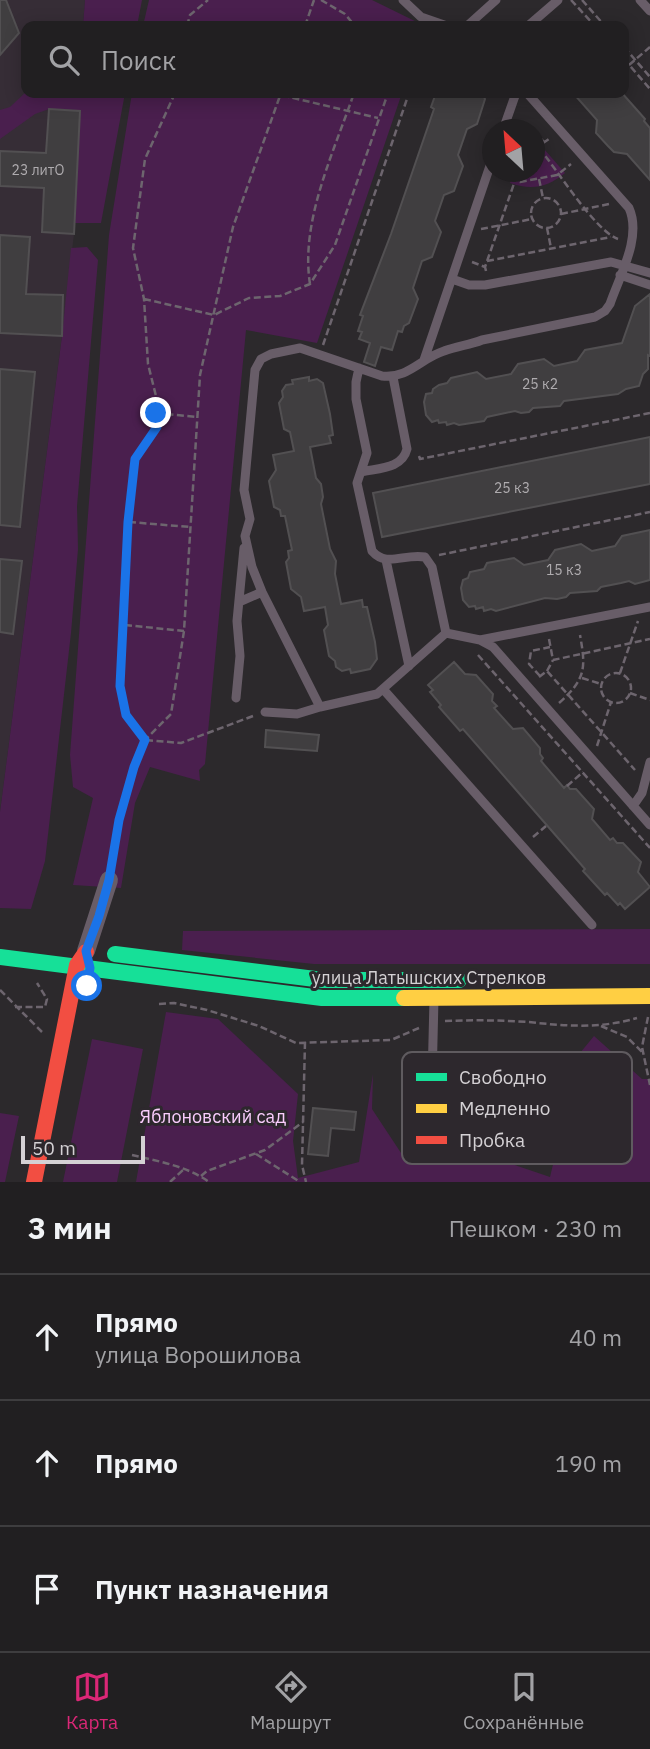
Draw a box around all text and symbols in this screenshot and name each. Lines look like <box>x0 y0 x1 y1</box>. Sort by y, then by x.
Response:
search box <box>21 21 629 98</box>
icon: search <box>45 41 83 79</box>
text: Поиск <box>101 43 176 77</box>
north arrow <box>482 119 545 182</box>
house number: 23 литО <box>12 161 64 179</box>
house number: 25 к2 <box>522 375 558 393</box>
route end <box>140 397 171 428</box>
house number: 25 к3 <box>494 479 530 497</box>
house number: 15 к3 <box>546 561 582 579</box>
street label: улица Латышских Стрелков <box>312 966 546 989</box>
route start <box>71 970 102 1001</box>
legend <box>402 1052 632 1164</box>
text: Свободно <box>459 1065 547 1089</box>
text: Медленно <box>459 1096 550 1120</box>
park label: Яблоновский сад <box>140 1105 287 1128</box>
text: Пробка <box>459 1128 525 1152</box>
scale bar <box>21 1133 145 1165</box>
text: 50 m <box>32 1136 76 1160</box>
text: 3 мин <box>28 1208 112 1247</box>
text: Пешком · 230 m <box>449 1213 622 1243</box>
text: Прямо <box>95 1305 178 1339</box>
icon: ahead <box>28 1318 66 1356</box>
text: 40 m <box>569 1322 622 1352</box>
text: улица Ворошилова <box>95 1339 301 1369</box>
icon: ahead <box>28 1444 66 1482</box>
text: Прямо <box>95 1446 178 1480</box>
text: 190 m <box>555 1448 622 1478</box>
icon: arrive <box>28 1570 66 1608</box>
text: Пункт назначения <box>95 1572 329 1606</box>
tab: Карта <box>66 1668 118 1734</box>
tab: Маршрут <box>250 1668 331 1734</box>
tab: Сохранённые <box>463 1668 584 1734</box>

